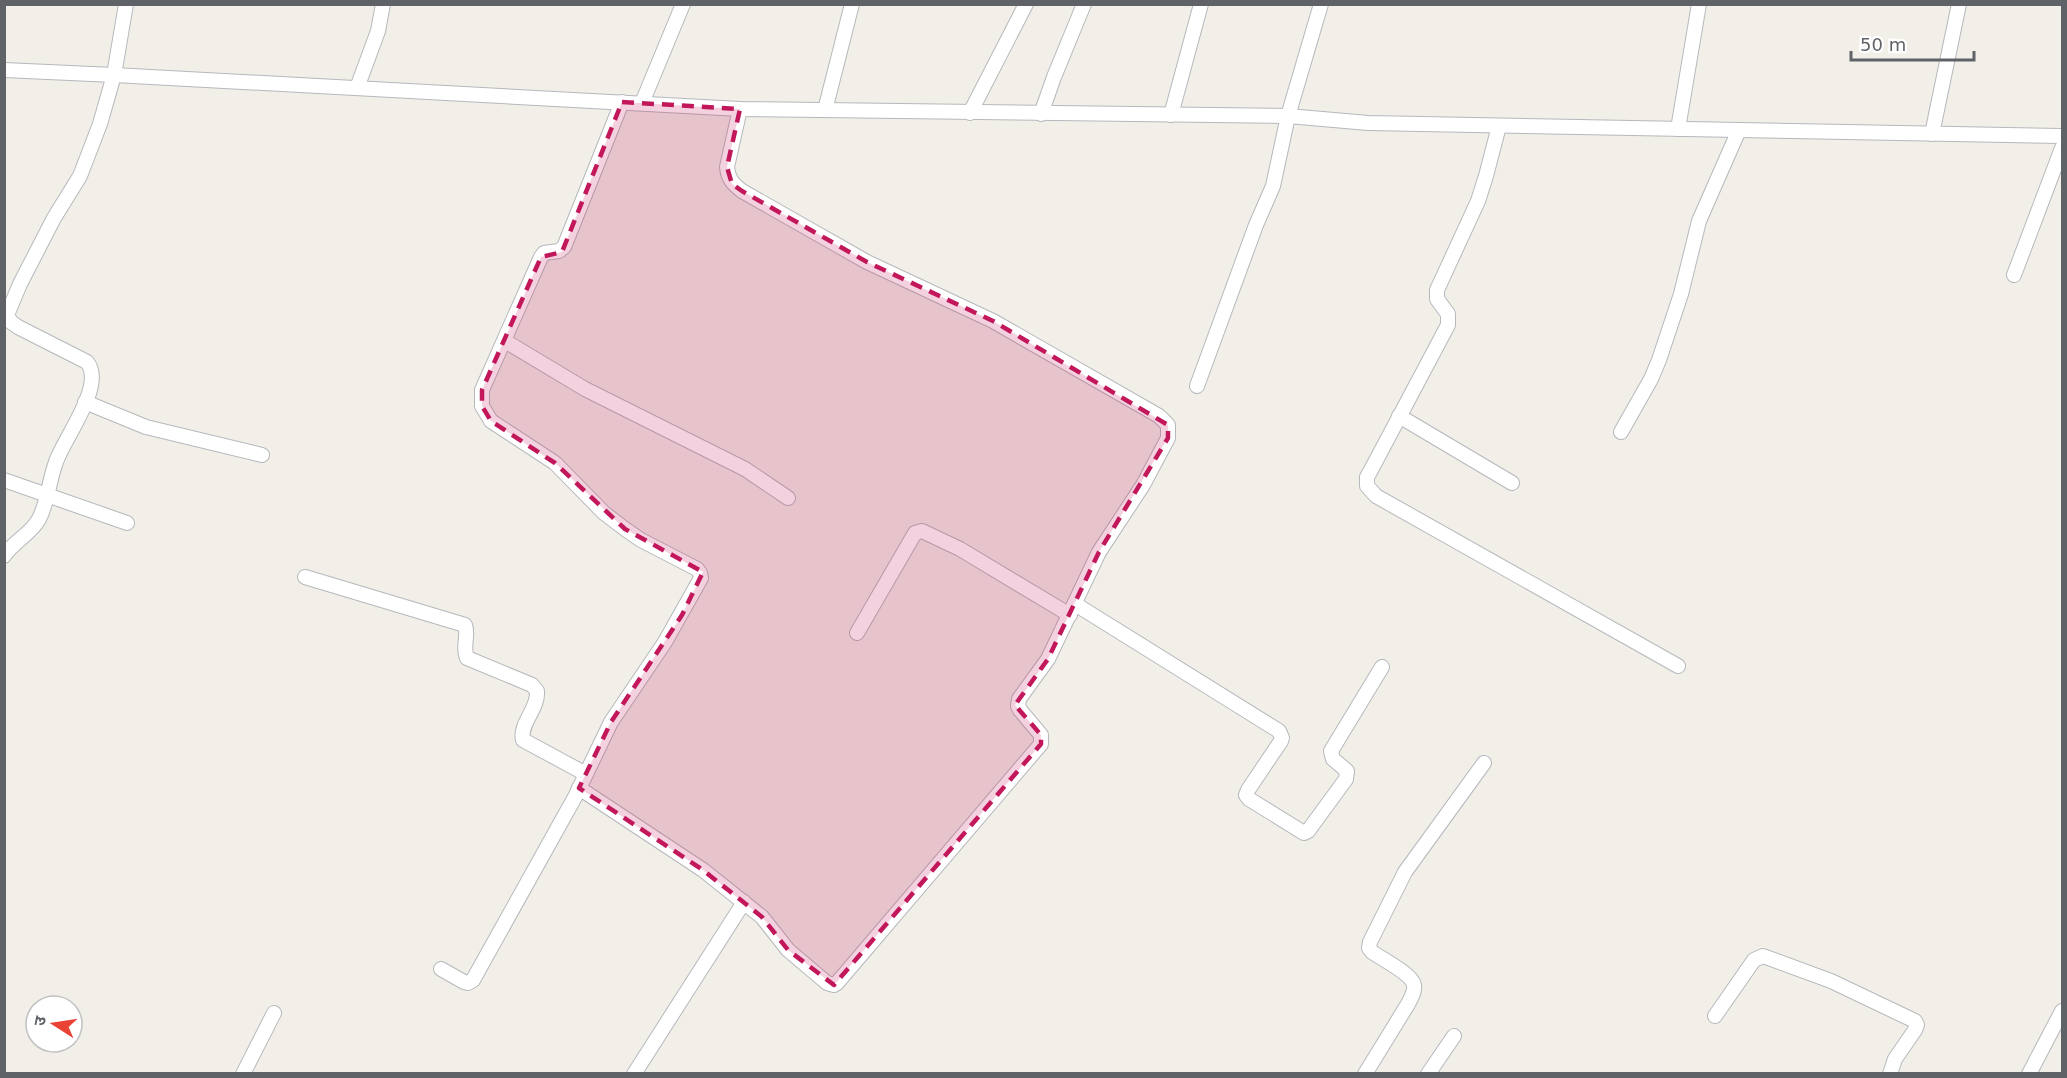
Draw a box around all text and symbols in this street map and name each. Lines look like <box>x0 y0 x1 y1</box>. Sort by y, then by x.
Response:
scale bar <box>1851 24 1974 62</box>
text: 50 m <box>1860 34 1906 55</box>
north arrow <box>24 994 84 1054</box>
text: उ <box>30 1014 50 1028</box>

